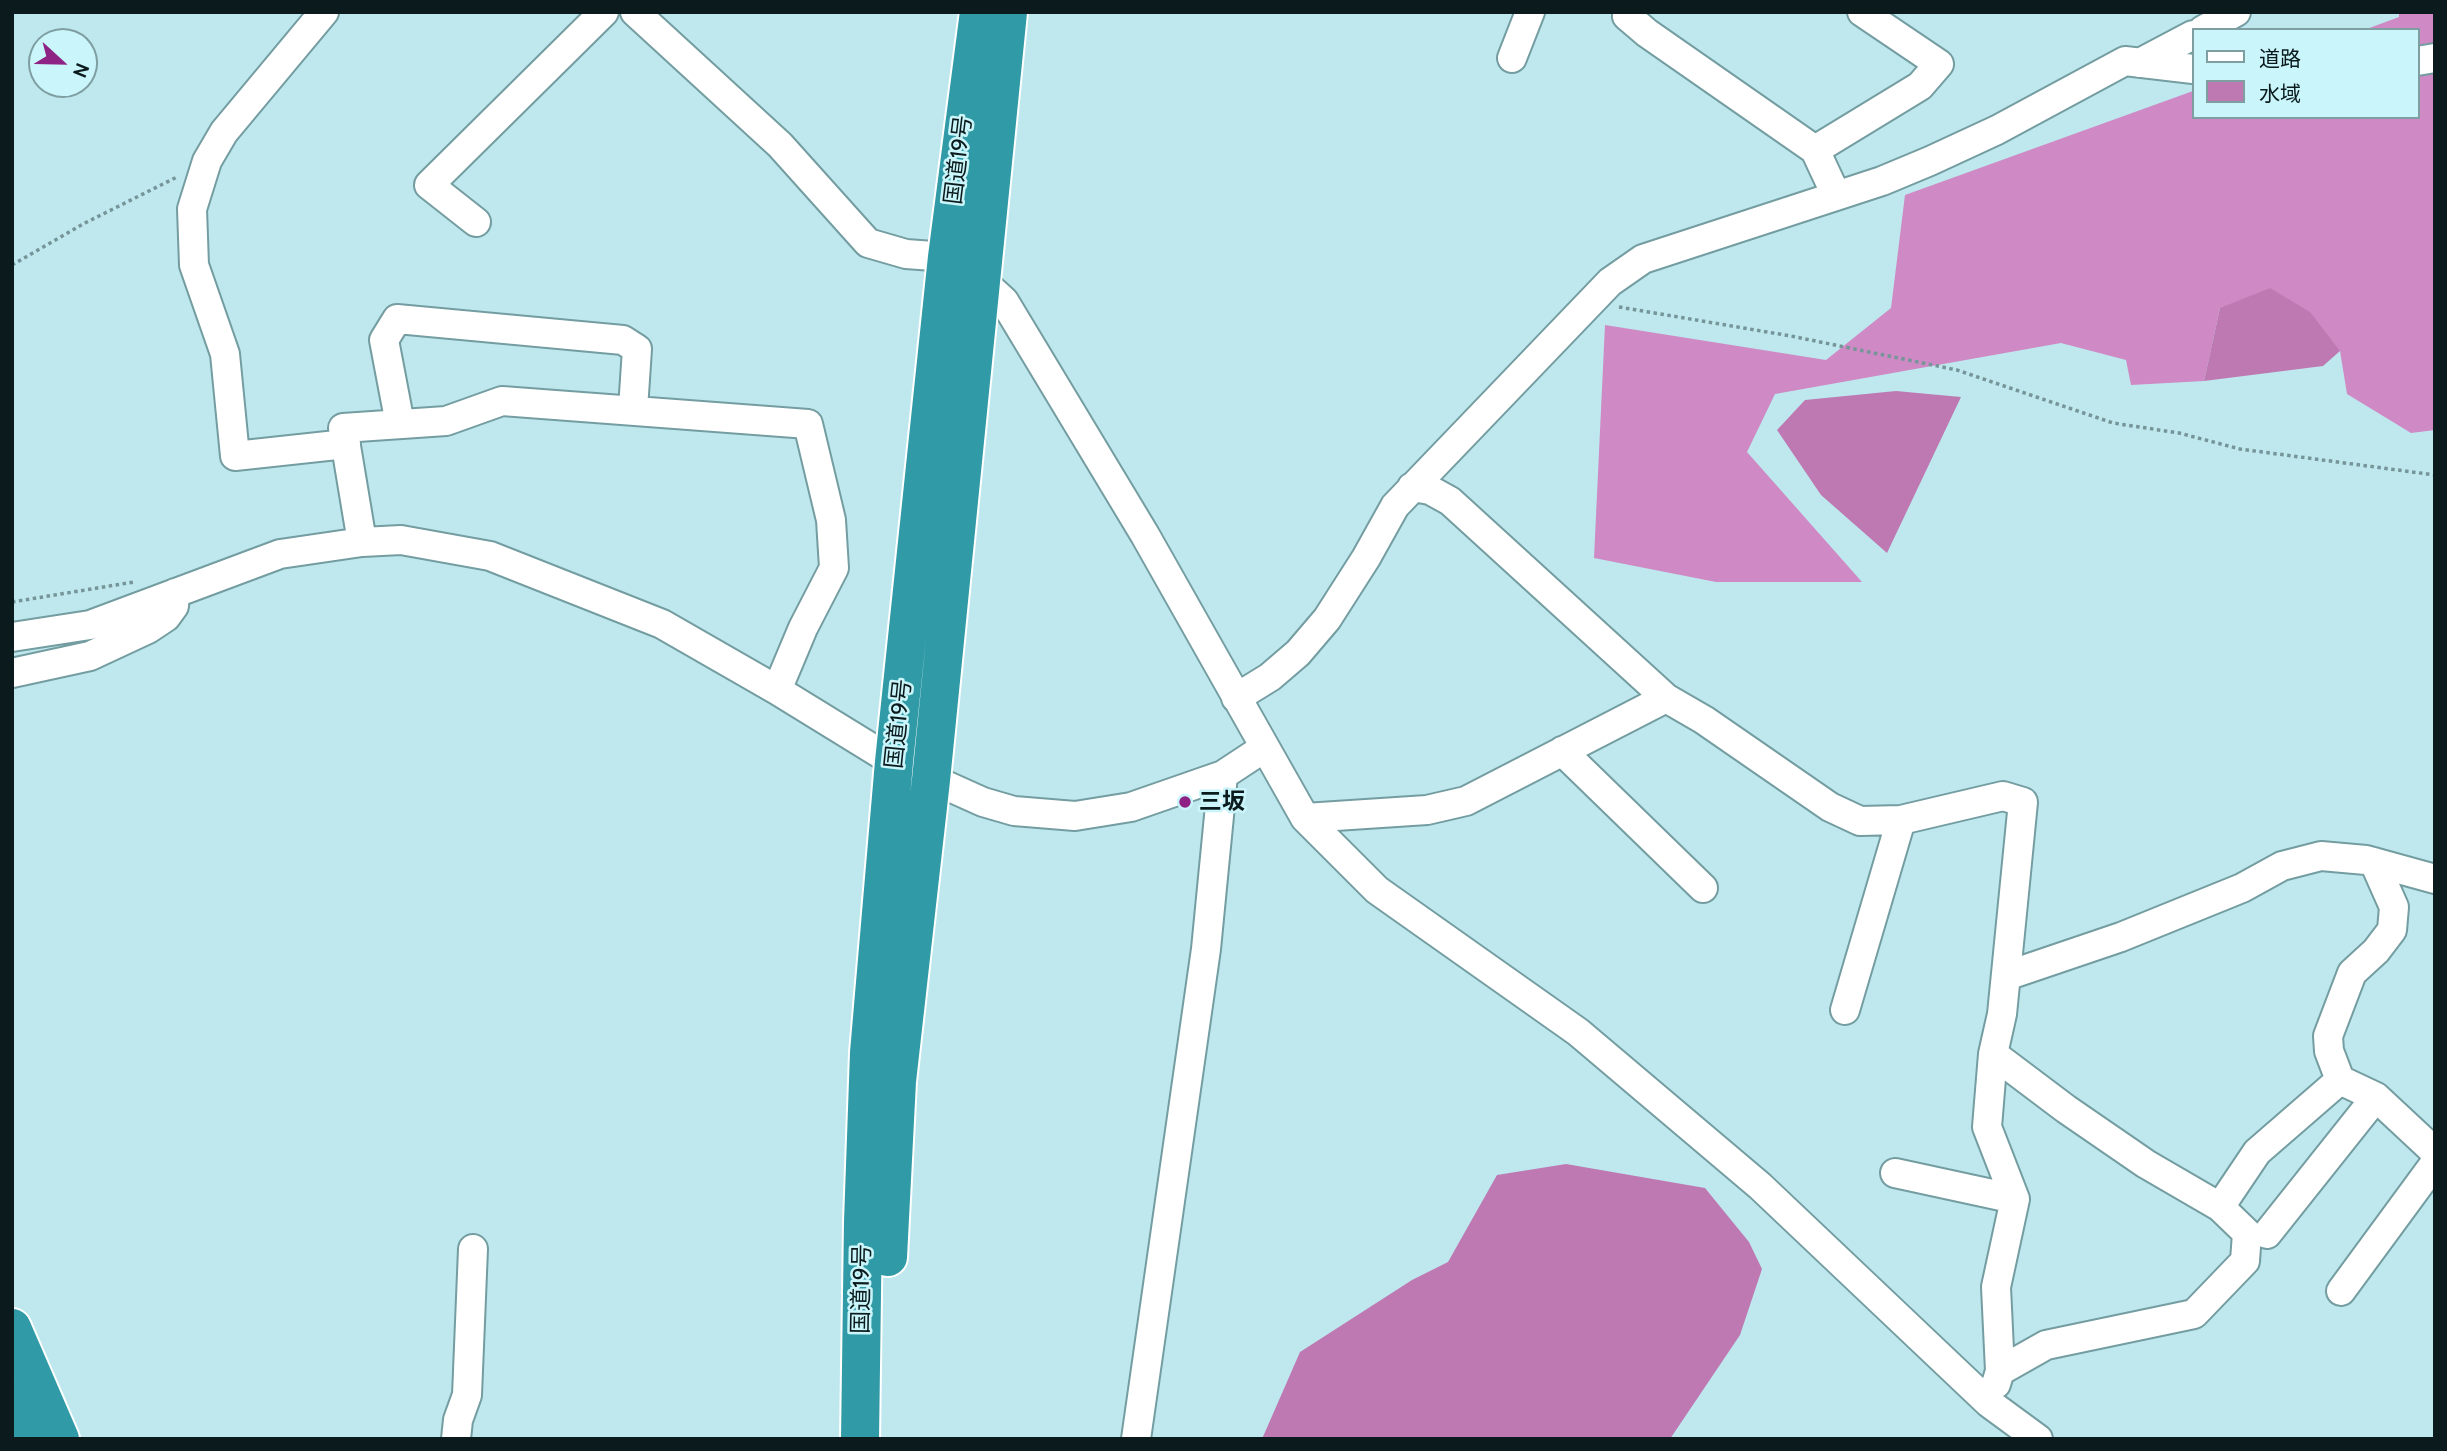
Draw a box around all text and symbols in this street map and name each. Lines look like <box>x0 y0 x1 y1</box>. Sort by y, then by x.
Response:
north arrow <box>28 28 98 98</box>
legend <box>2192 28 2419 119</box>
text: 道路 <box>2259 46 2301 71</box>
text: N <box>68 60 94 81</box>
text: 水域 <box>2259 81 2301 106</box>
street label: 国道19号 <box>940 114 978 206</box>
street label: 国道19号 <box>881 678 917 770</box>
place label: 三坂 <box>1199 788 1245 816</box>
marker: 三坂 <box>1177 794 1193 810</box>
street label: 国道19号 <box>847 1244 877 1334</box>

